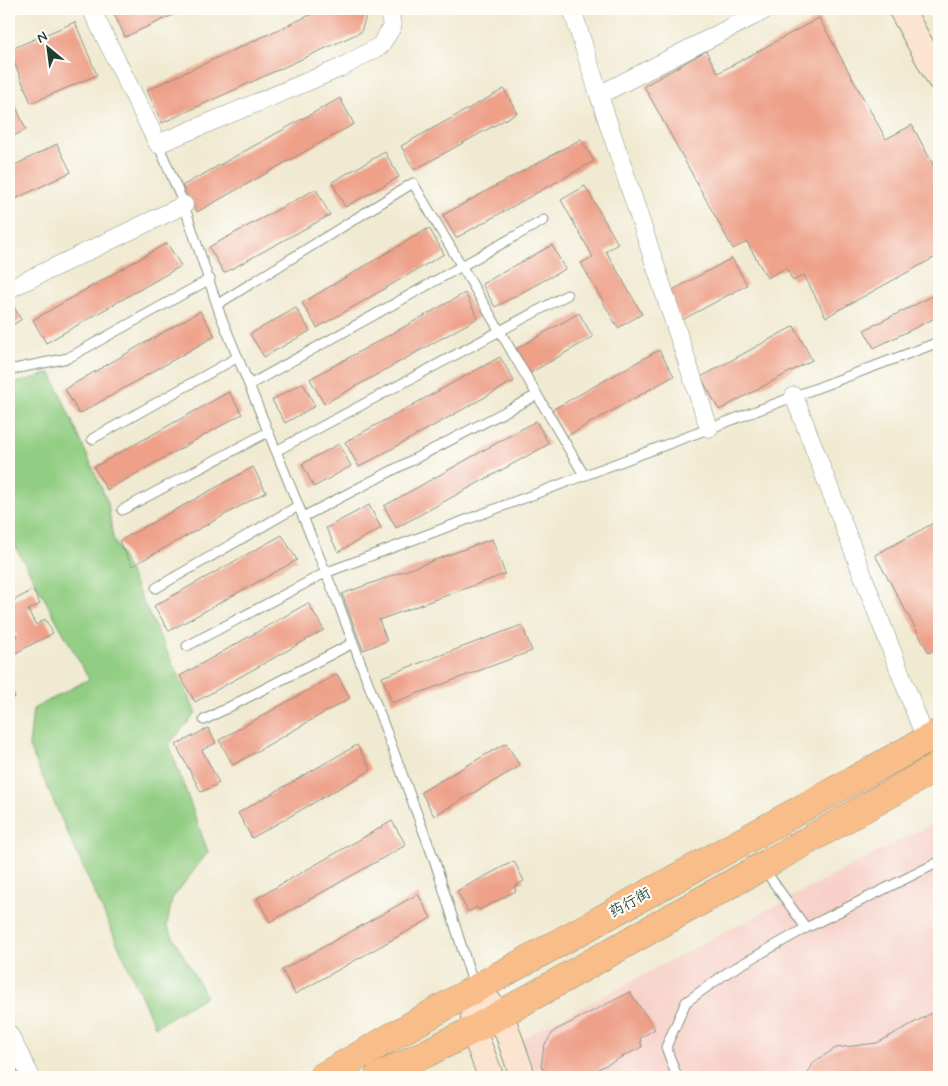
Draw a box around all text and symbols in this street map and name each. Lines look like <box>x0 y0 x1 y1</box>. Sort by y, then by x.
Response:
north arrow <box>22 22 72 72</box>
text: N <box>34 27 51 48</box>
street label: 药行街 <box>605 883 655 923</box>

